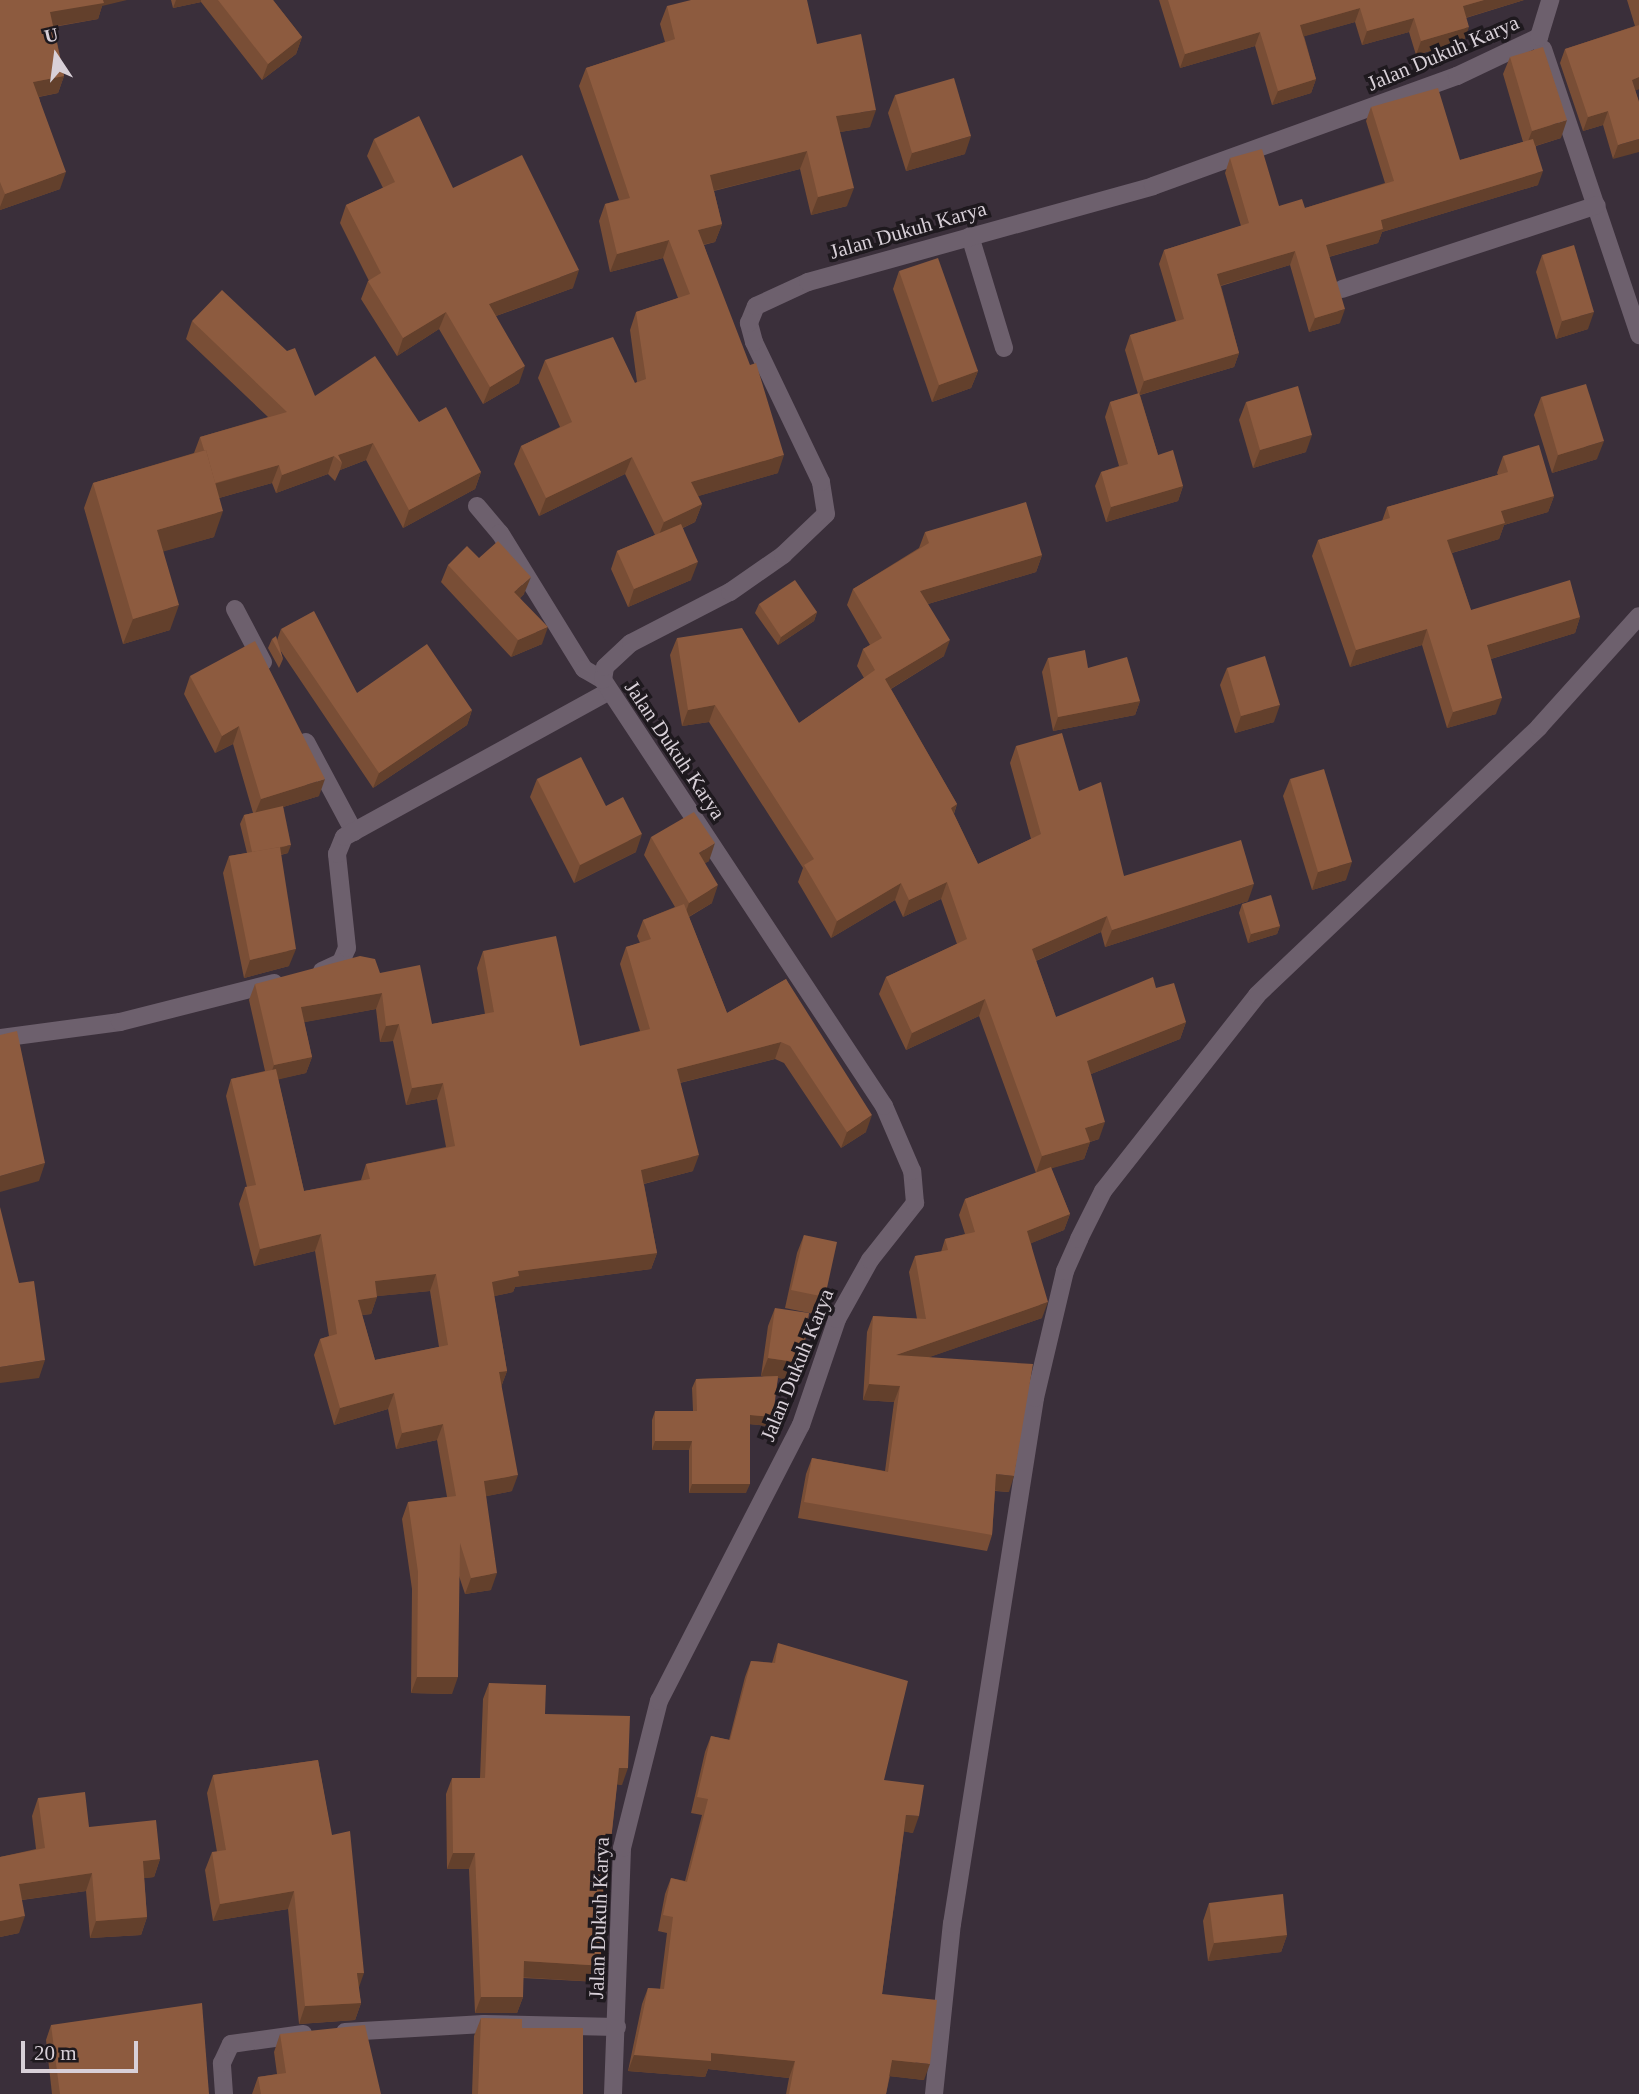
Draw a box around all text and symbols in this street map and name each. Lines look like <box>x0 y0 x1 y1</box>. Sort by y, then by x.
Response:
street label: Jalan Dukuh Karya <box>1363 10 1523 96</box>
north arrow <box>21 21 91 91</box>
text: U <box>42 23 60 47</box>
street label: Jalan Dukuh Karya <box>827 196 989 264</box>
street label: Jalan Dukuh Karya <box>619 676 731 824</box>
street label: Jalan Dukuh Karya <box>755 1285 839 1445</box>
street label: Jalan Dukuh Karya <box>584 1837 614 1999</box>
scale bar <box>24 2028 142 2072</box>
text: 20 m <box>34 2041 77 2065</box>

